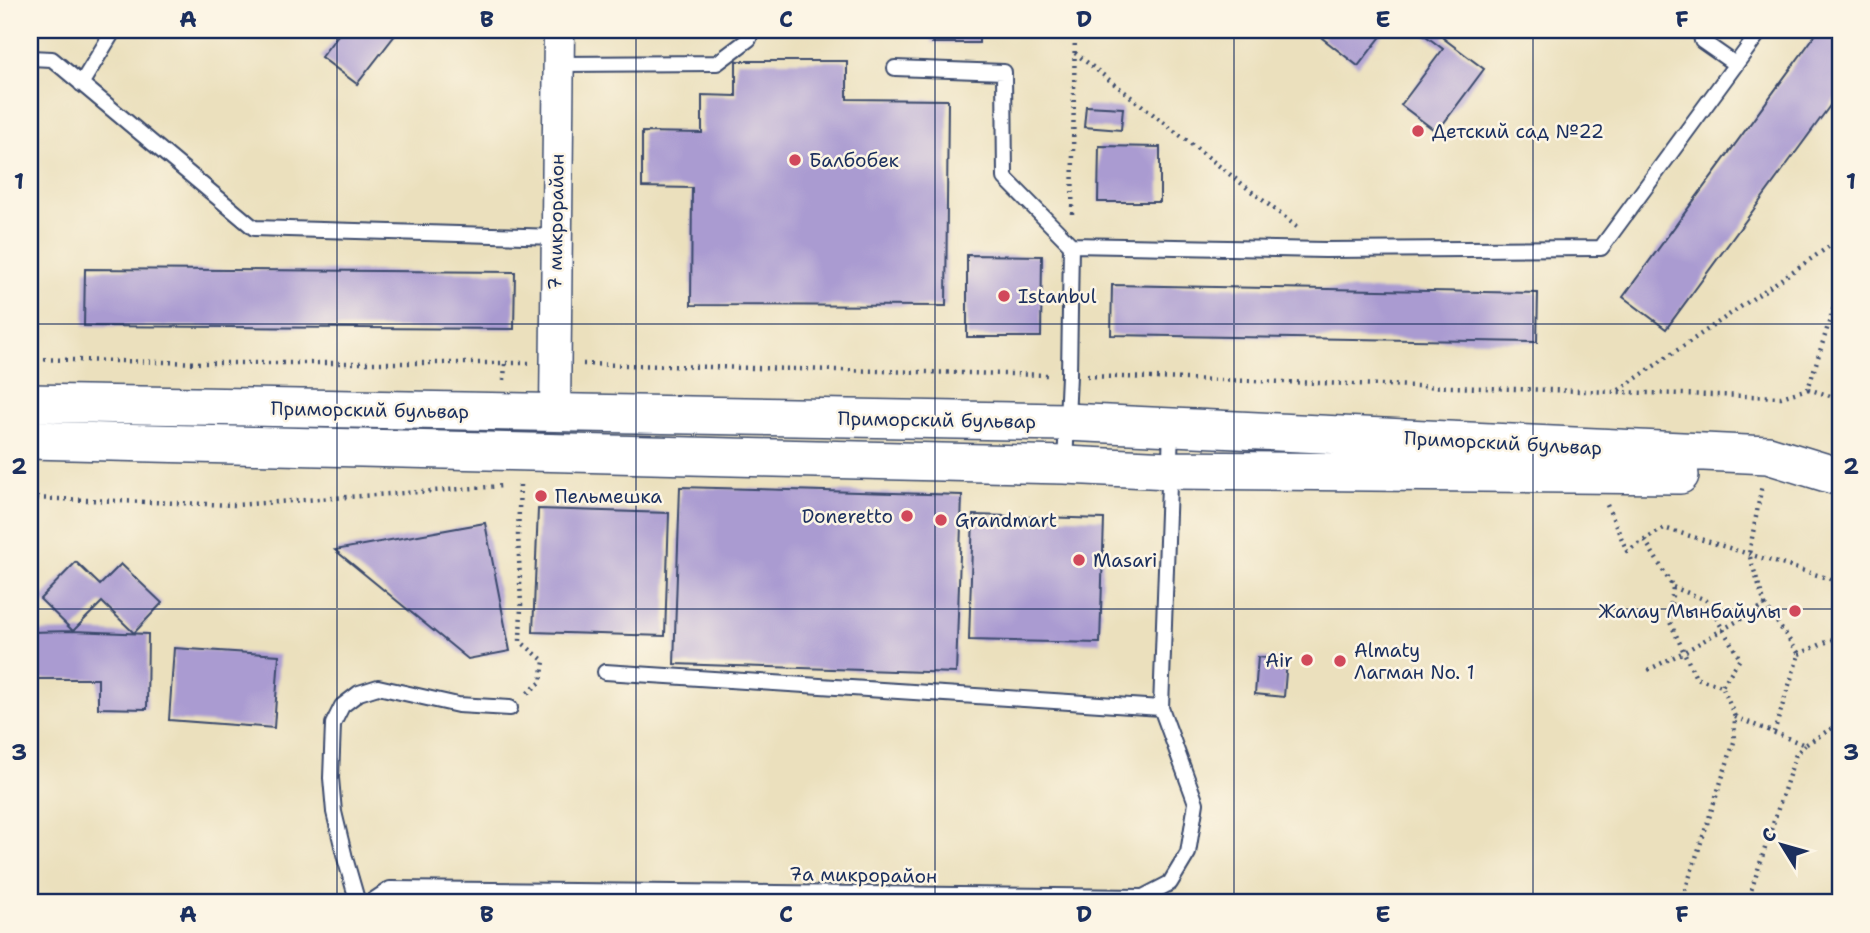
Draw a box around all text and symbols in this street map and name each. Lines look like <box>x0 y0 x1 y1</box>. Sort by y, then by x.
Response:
text: A <box>179 4 197 34</box>
text: B <box>480 4 494 34</box>
text: C <box>779 4 793 34</box>
text: D <box>1076 4 1092 34</box>
text: E <box>1375 4 1391 34</box>
text: F <box>1675 4 1689 34</box>
place label: Детский сад №22 <box>1432 119 1604 144</box>
marker: Детский сад №22 <box>1410 123 1426 139</box>
place label: Балбобек <box>809 148 899 173</box>
marker: Балбобек <box>787 152 803 168</box>
street label: 7 микрорайон <box>542 153 570 291</box>
text: 1 <box>14 166 24 196</box>
text: 1 <box>1846 166 1856 196</box>
place label: Istanbul <box>1018 284 1097 309</box>
marker: Istanbul <box>996 288 1012 304</box>
street label: Приморский бульвар <box>271 396 469 424</box>
street label: Приморский бульвар <box>838 406 1036 434</box>
street label: Приморский бульвар <box>1403 425 1603 461</box>
text: 2 <box>11 451 27 481</box>
text: 2 <box>1843 451 1859 481</box>
place label: Пельмешка <box>555 484 662 509</box>
marker: Пельмешка <box>533 488 549 504</box>
place label: Doneretto <box>802 504 893 529</box>
marker: Doneretto <box>899 508 915 524</box>
place label: Grandmart <box>955 508 1057 533</box>
marker: Grandmart <box>933 512 949 528</box>
place label: Masari <box>1093 548 1157 573</box>
marker: Masari <box>1071 552 1087 568</box>
place label: Жалау Мынбайулы <box>1599 599 1781 624</box>
marker: Жалау Мынбайулы <box>1787 603 1803 619</box>
place label: Almaty Лагман No. 1 <box>1354 638 1475 685</box>
place label: Air <box>1265 648 1293 673</box>
marker: Air <box>1299 652 1315 668</box>
marker: Almaty Лагман No. 1 <box>1332 653 1348 669</box>
text: 3 <box>11 737 27 767</box>
text: 3 <box>1843 737 1859 767</box>
north arrow <box>1748 810 1818 880</box>
text: С <box>1755 823 1782 847</box>
street label: 7а микрорайон <box>789 861 937 889</box>
text: A <box>179 899 197 929</box>
text: B <box>480 899 494 929</box>
text: C <box>779 899 793 929</box>
text: D <box>1076 899 1092 929</box>
text: E <box>1375 899 1391 929</box>
text: F <box>1675 899 1689 929</box>

